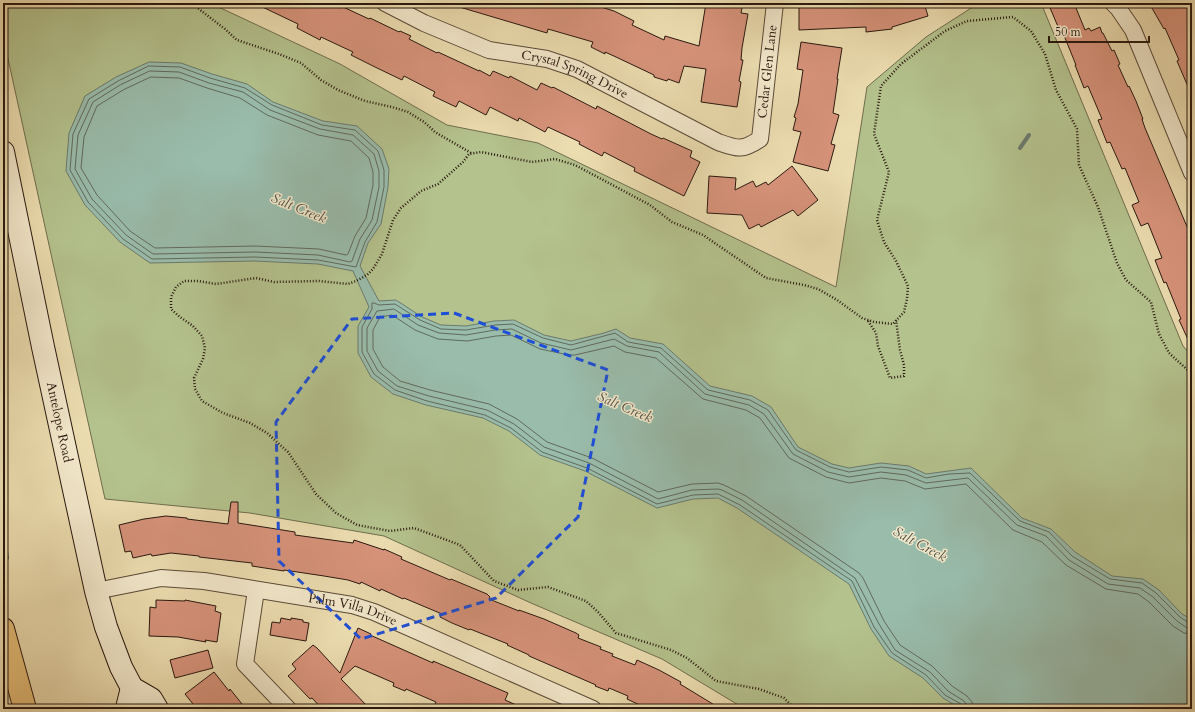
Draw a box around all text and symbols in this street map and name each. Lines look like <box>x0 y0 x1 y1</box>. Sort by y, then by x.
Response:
scale bar <box>1049 18 1149 44</box>
street label: Cedar Glen Lane <box>753 24 782 119</box>
text: 50 m <box>1055 24 1082 40</box>
street label: Crystal Spring Drive <box>520 46 631 103</box>
water label: Salt Creek <box>268 188 330 228</box>
street label: Antelope Road <box>42 380 77 464</box>
water label: Salt Creek <box>595 387 656 427</box>
water label: Salt Creek <box>890 522 950 566</box>
street label: Palm Villa Drive <box>307 589 400 630</box>

